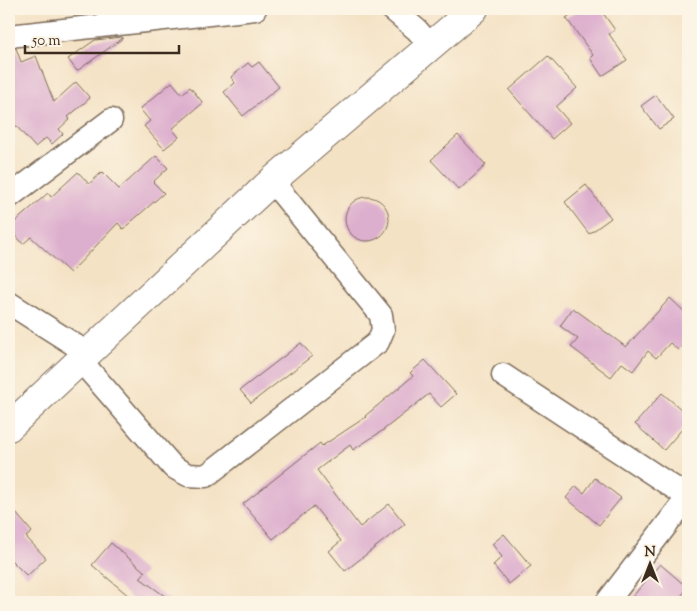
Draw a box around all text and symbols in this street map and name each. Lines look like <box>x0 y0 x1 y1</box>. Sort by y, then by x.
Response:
scale bar <box>25 22 179 54</box>
text: 50 m <box>31 31 61 52</box>
north arrow <box>624 538 674 588</box>
text: N <box>644 543 656 563</box>

